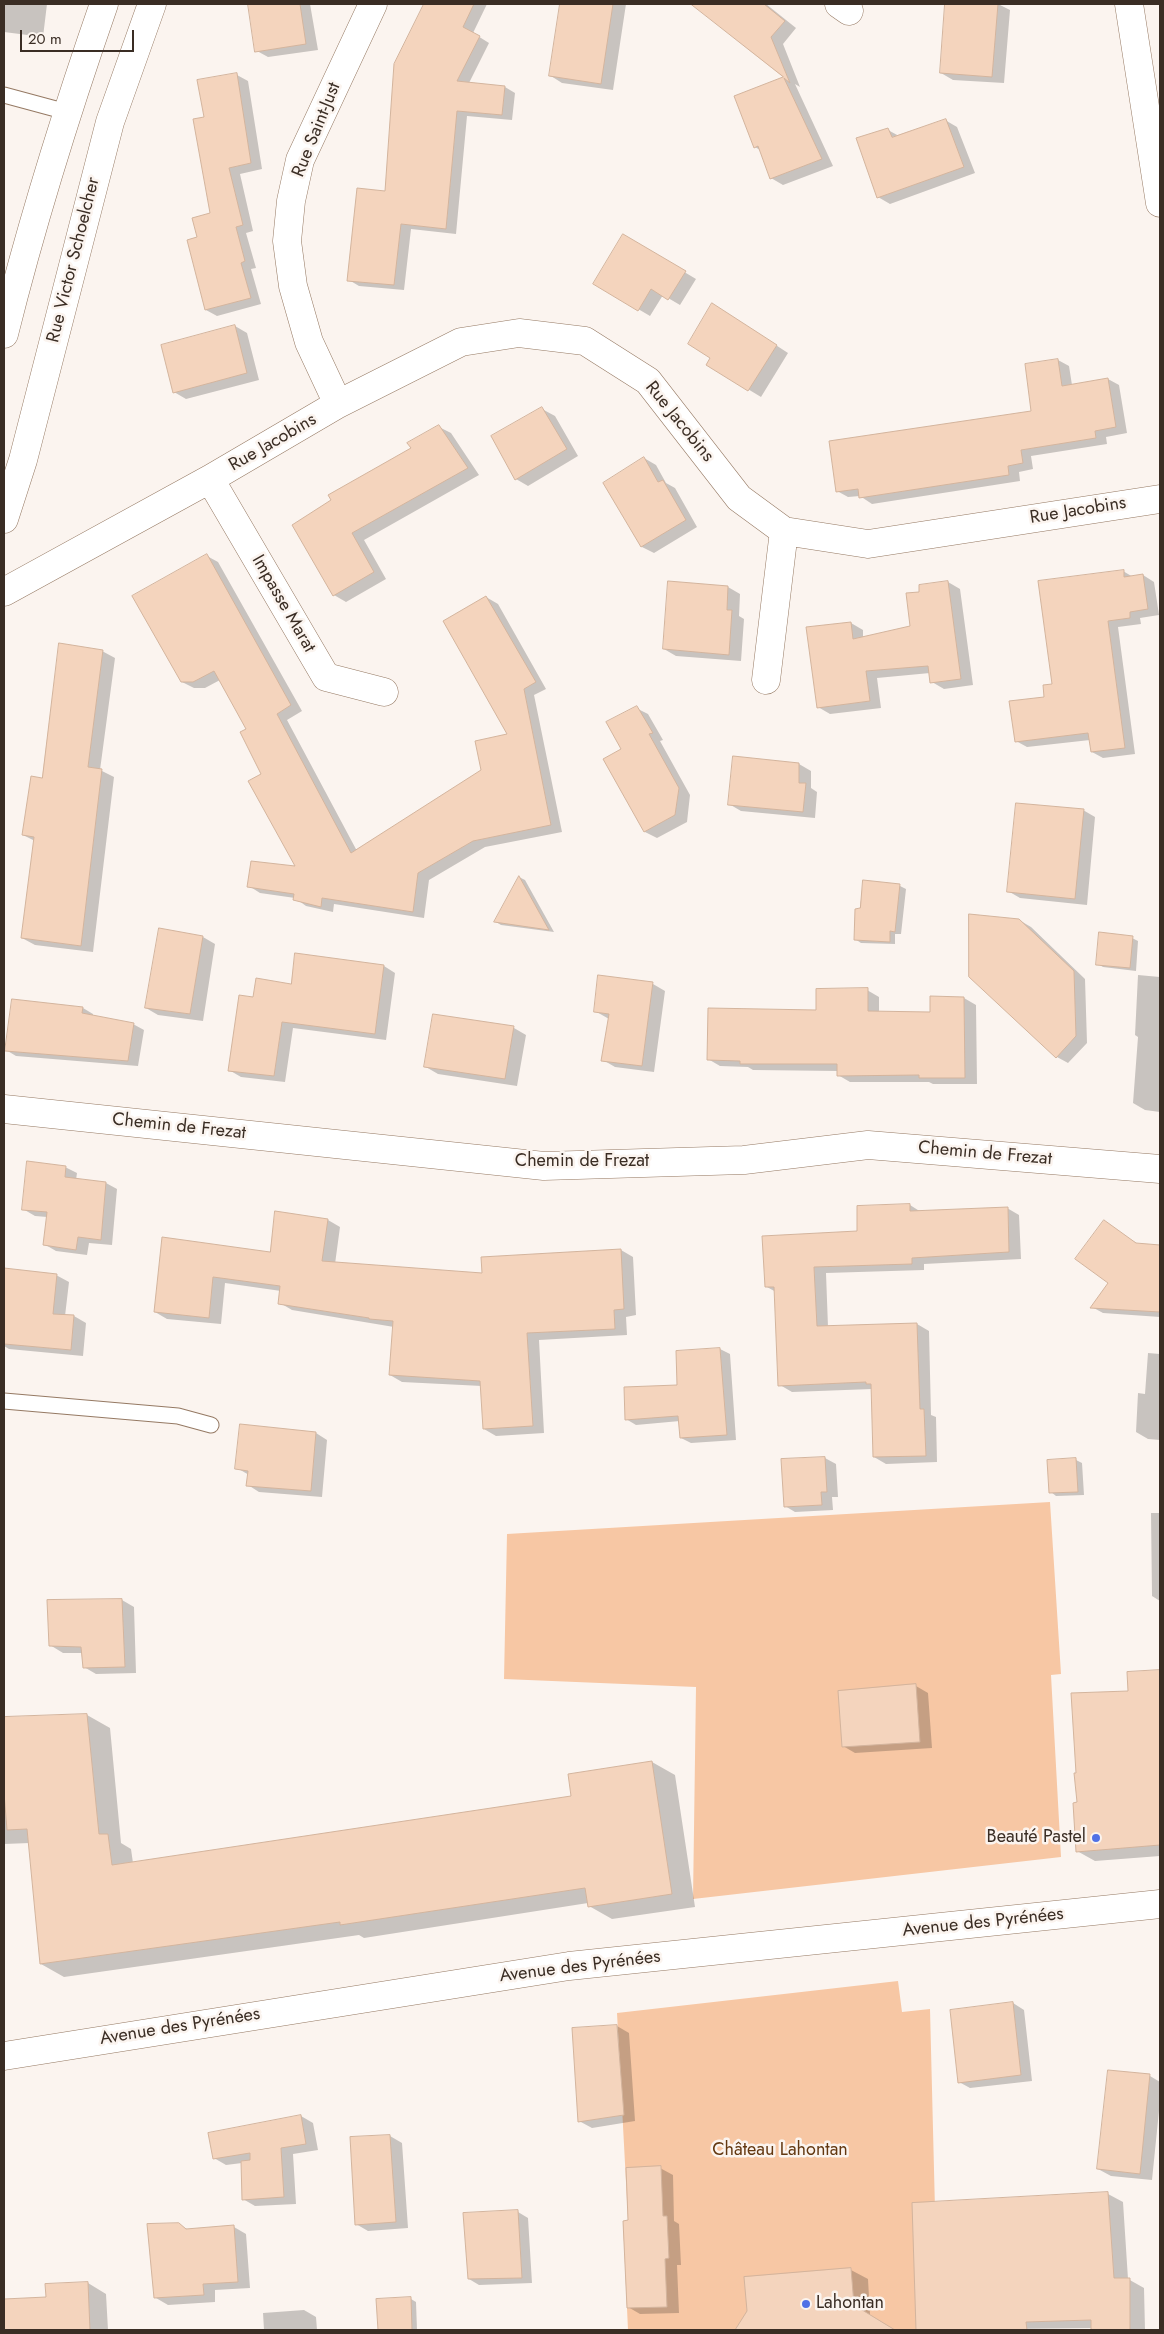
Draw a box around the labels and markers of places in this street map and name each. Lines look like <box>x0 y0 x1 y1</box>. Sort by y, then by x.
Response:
place label: Beauté Pastel <box>987 1827 1086 1849</box>
marker: Beauté Pastel <box>1090 1832 1102 1844</box>
place label: Lahontan <box>816 2293 884 2315</box>
marker: Lahontan <box>800 2298 812 2310</box>

